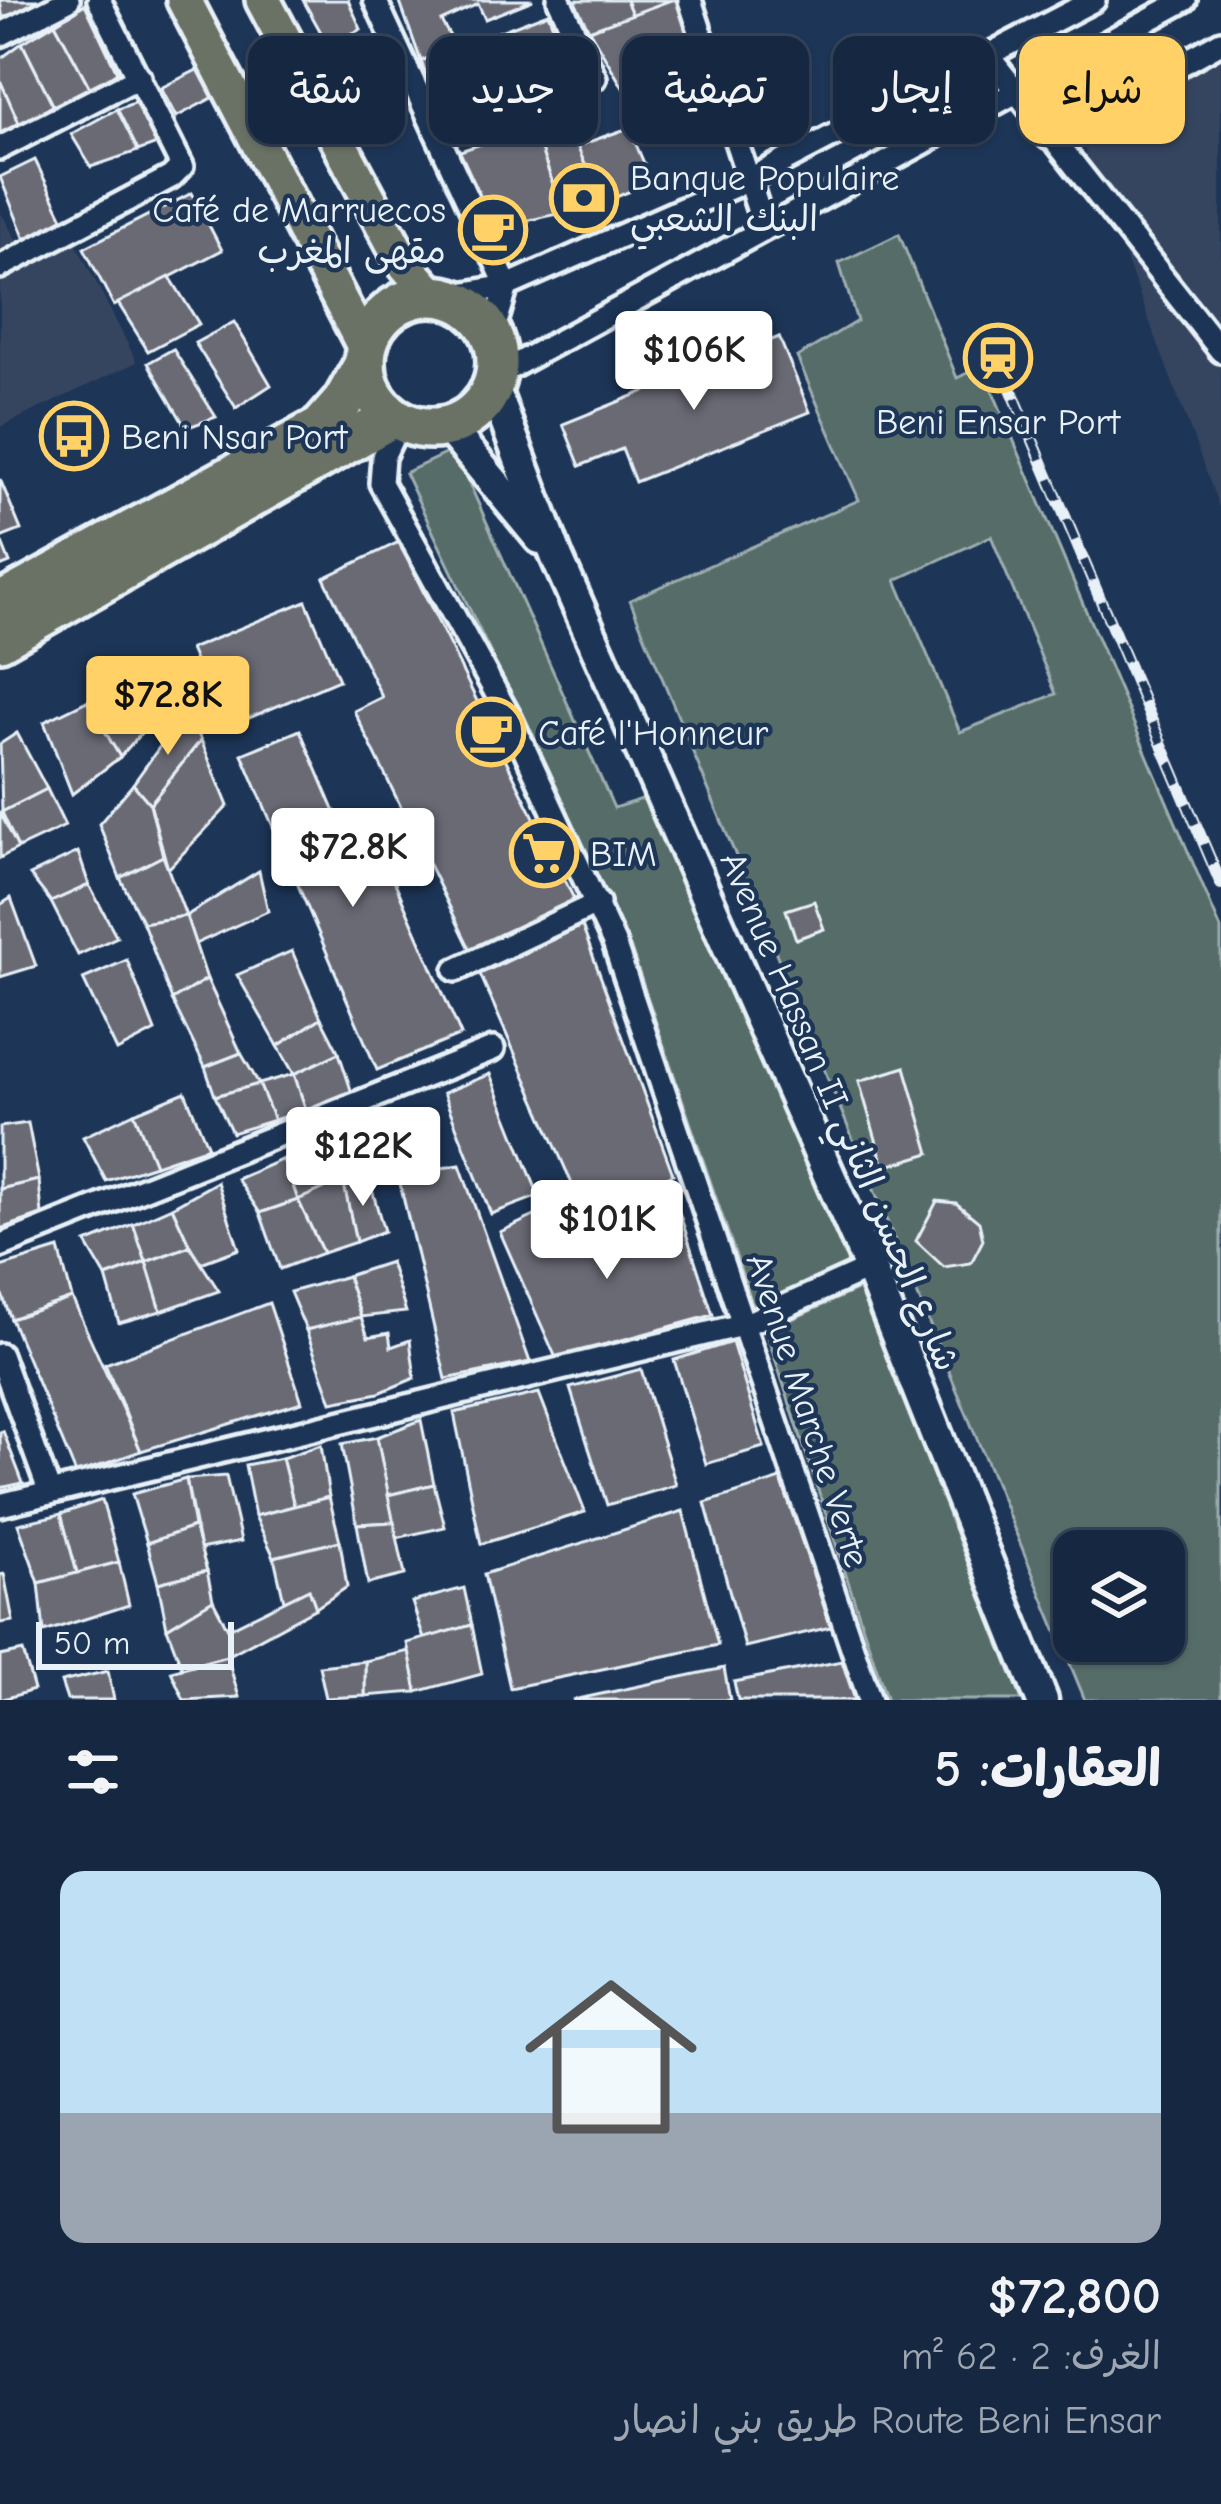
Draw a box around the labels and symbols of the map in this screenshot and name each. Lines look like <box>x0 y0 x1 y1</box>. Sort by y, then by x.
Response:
place label: Banque Populaire البنك الشعبي <box>630 158 899 250</box>
bank icon: Banque Populaire البنك الشعبي <box>549 163 619 233</box>
place label: Café de Marruecos مقهى المغرب <box>152 190 446 274</box>
cafe icon: Café de Marruecos مقهى المغرب <box>458 195 528 265</box>
pin: $106K <box>610 311 778 413</box>
station icon: Beni Ensar Port <box>963 323 1033 393</box>
bus stop icon: Beni Nsar Port <box>39 401 109 471</box>
place label: Beni Ensar Port <box>876 402 1122 443</box>
place label: Beni Nsar Port <box>121 417 349 458</box>
pin: $72.8K <box>70 656 266 758</box>
cafe icon: Café l'Honneur <box>456 697 526 767</box>
place label: Café l'Honneur <box>538 713 769 754</box>
pin: $72.8K <box>255 808 451 910</box>
supermarket icon: BIM <box>509 818 579 888</box>
place label: BIM <box>590 834 657 875</box>
street label: Avenue Hassan II شارع الحسن الثاني <box>702 846 968 1381</box>
pin: $122K <box>279 1107 447 1209</box>
pin: $101K <box>523 1180 691 1282</box>
street label: Avenue Marche Verte <box>738 1249 878 1572</box>
scale bar <box>36 1616 234 1669</box>

